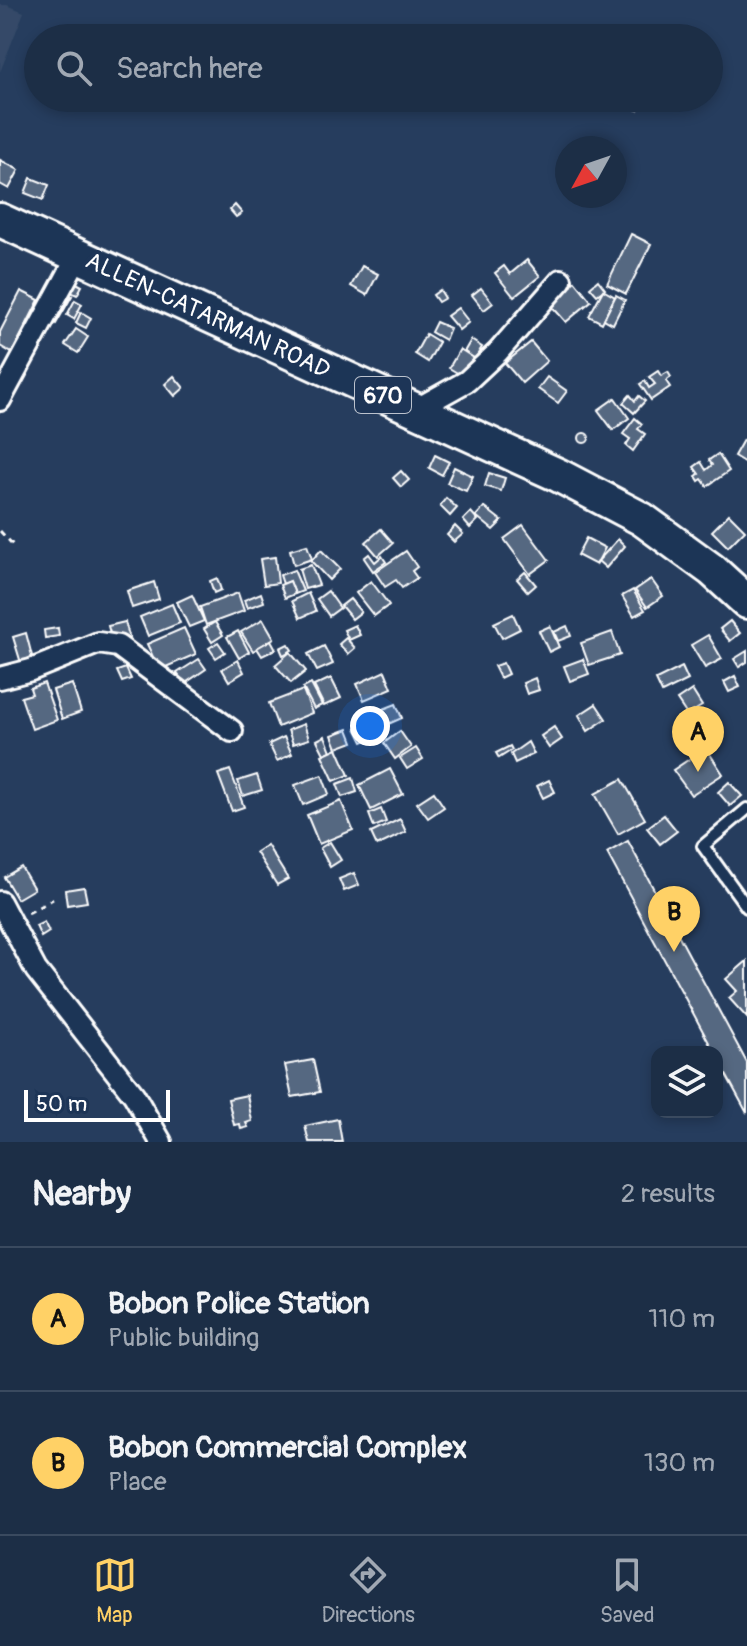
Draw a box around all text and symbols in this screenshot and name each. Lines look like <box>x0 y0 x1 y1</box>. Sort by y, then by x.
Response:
search box <box>24 24 723 112</box>
icon: search <box>52 46 96 90</box>
text: Search here <box>116 50 263 87</box>
north arrow <box>555 136 627 208</box>
street label: ALLEN-CATARMAN ROAD <box>81 246 335 385</box>
road number: 670 <box>355 377 411 413</box>
your location <box>350 706 390 746</box>
pin: A <box>672 706 724 772</box>
pin: B <box>648 886 700 952</box>
map controls <box>651 1046 723 1118</box>
button: layers <box>651 1046 723 1118</box>
scale bar <box>24 1086 170 1122</box>
text: 50 m <box>36 1090 87 1118</box>
text: Nearby <box>32 1173 131 1216</box>
text: 2 results <box>621 1178 715 1210</box>
text: Bobon Police Station <box>108 1285 370 1322</box>
text: A <box>50 1303 66 1335</box>
text: 110 m <box>648 1303 715 1335</box>
text: Public building <box>108 1322 259 1354</box>
text: Bobon Commercial Complex <box>108 1429 467 1466</box>
text: B <box>51 1447 65 1479</box>
text: 130 m <box>644 1447 715 1479</box>
text: Place <box>108 1466 167 1498</box>
tab: Map <box>93 1553 137 1629</box>
tab: Directions <box>322 1553 415 1629</box>
tab: Saved <box>600 1553 654 1629</box>

